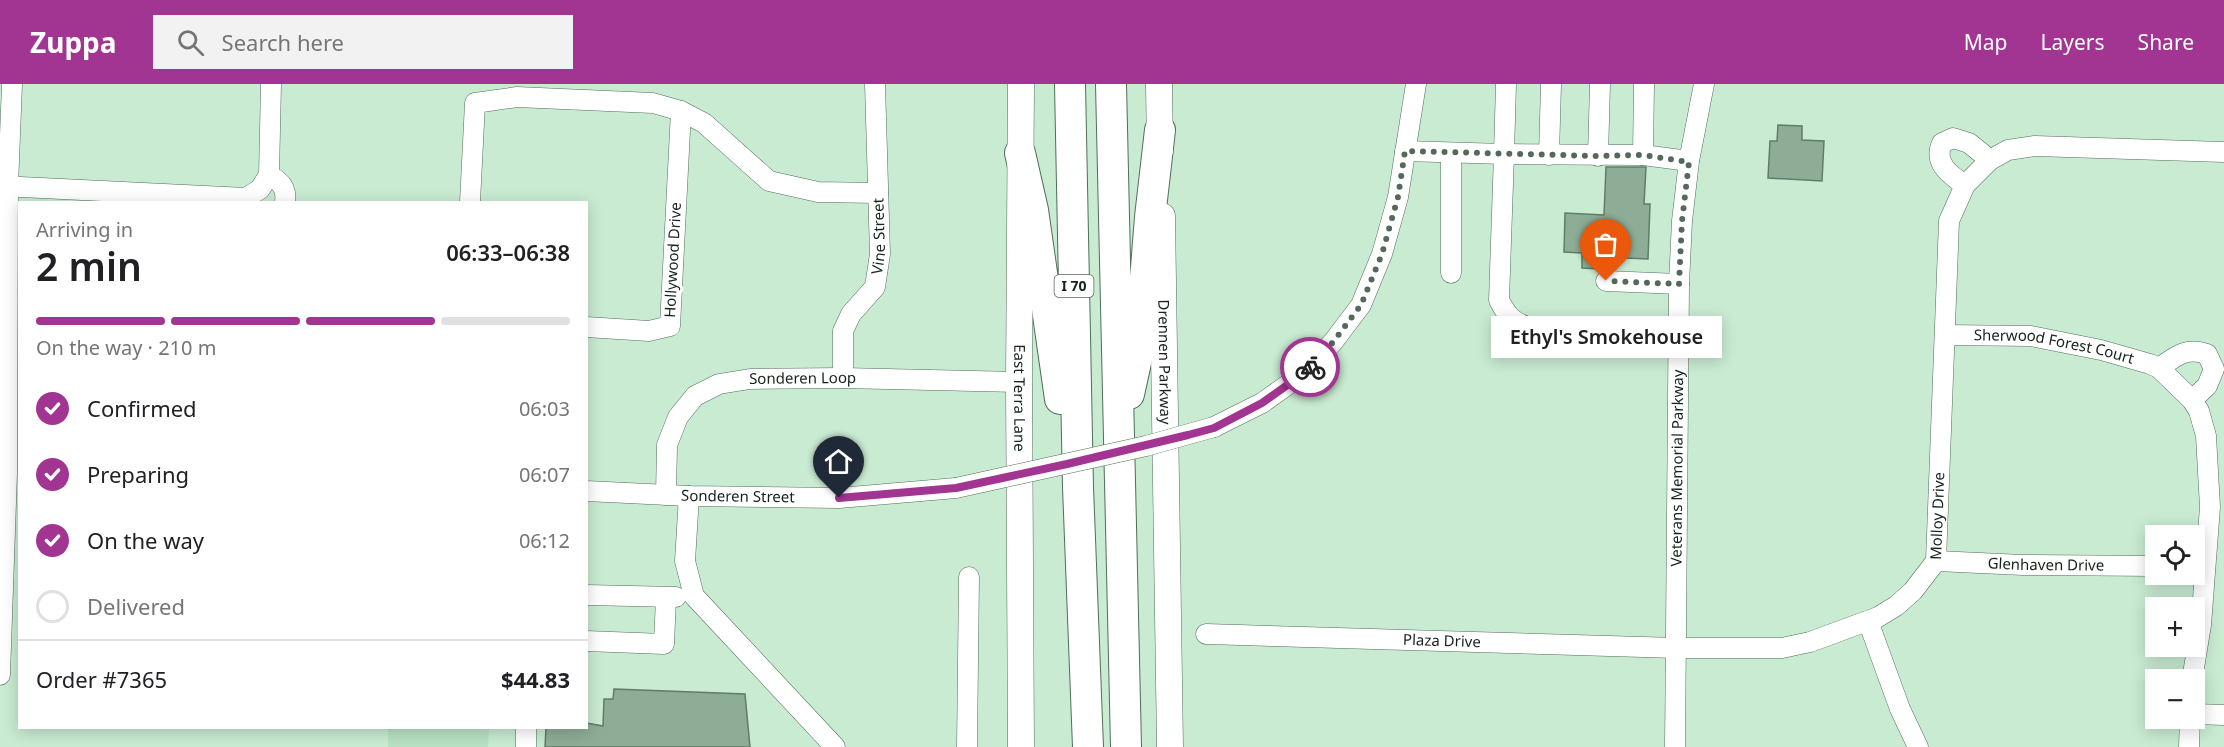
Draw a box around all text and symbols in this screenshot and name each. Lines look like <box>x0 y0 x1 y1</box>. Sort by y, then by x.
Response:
search box <box>153 15 573 69</box>
text: Zuppa <box>30 23 117 61</box>
icon: search <box>174 26 207 59</box>
text: Search here <box>222 27 344 57</box>
text: Map <box>1964 28 2008 56</box>
text: Layers <box>2041 28 2105 56</box>
text: Share <box>2138 28 2194 56</box>
street label: Vine Street <box>866 197 889 276</box>
street label: Hollywood Drive <box>659 202 685 318</box>
text: Arriving in <box>36 216 133 243</box>
pin <box>1580 219 1631 281</box>
icon: bag <box>1589 228 1622 261</box>
text: 06:33–06:38 <box>446 237 570 267</box>
text: 2 min <box>36 239 142 292</box>
road number: I 70 <box>1054 275 1094 297</box>
street label: Drennen Parkway <box>1154 299 1176 425</box>
callout: Ethyl's Smokehouse <box>1490 317 1722 359</box>
text: Ethyl's Smokehouse <box>1510 323 1703 350</box>
street label: Sherwood Forest Court <box>1974 324 2137 368</box>
text: On the way · 210 m <box>36 334 216 361</box>
courier <box>1280 337 1340 397</box>
street label: East Terra Lane <box>1010 344 1030 452</box>
icon: bike <box>1294 351 1327 384</box>
street label: Sonderen Loop <box>749 367 856 388</box>
street label: Veterans Memorial Parkway <box>1666 369 1687 566</box>
icon: check <box>36 392 69 425</box>
text: Confirmed <box>87 393 197 423</box>
text: 06:03 <box>519 395 570 422</box>
pin <box>813 436 864 498</box>
icon: home <box>822 445 855 478</box>
icon: check <box>36 458 69 491</box>
text: Preparing <box>87 459 189 489</box>
text: 06:07 <box>519 461 570 488</box>
street label: Molloy Drive <box>1925 472 1948 560</box>
street label: Sonderen Street <box>681 485 796 506</box>
icon: check <box>36 524 69 557</box>
text: On the way <box>87 525 204 555</box>
map controls <box>2145 525 2205 729</box>
button: locate <box>2145 525 2205 585</box>
text: 06:12 <box>519 527 570 554</box>
street label: Glenhaven Drive <box>1987 552 2104 575</box>
text: Delivered <box>87 591 185 621</box>
button: + <box>2145 597 2205 657</box>
street label: Plaza Drive <box>1403 629 1481 651</box>
text: Order #7365 <box>36 664 167 694</box>
text: $44.83 <box>501 664 570 694</box>
button: − <box>2145 669 2205 729</box>

